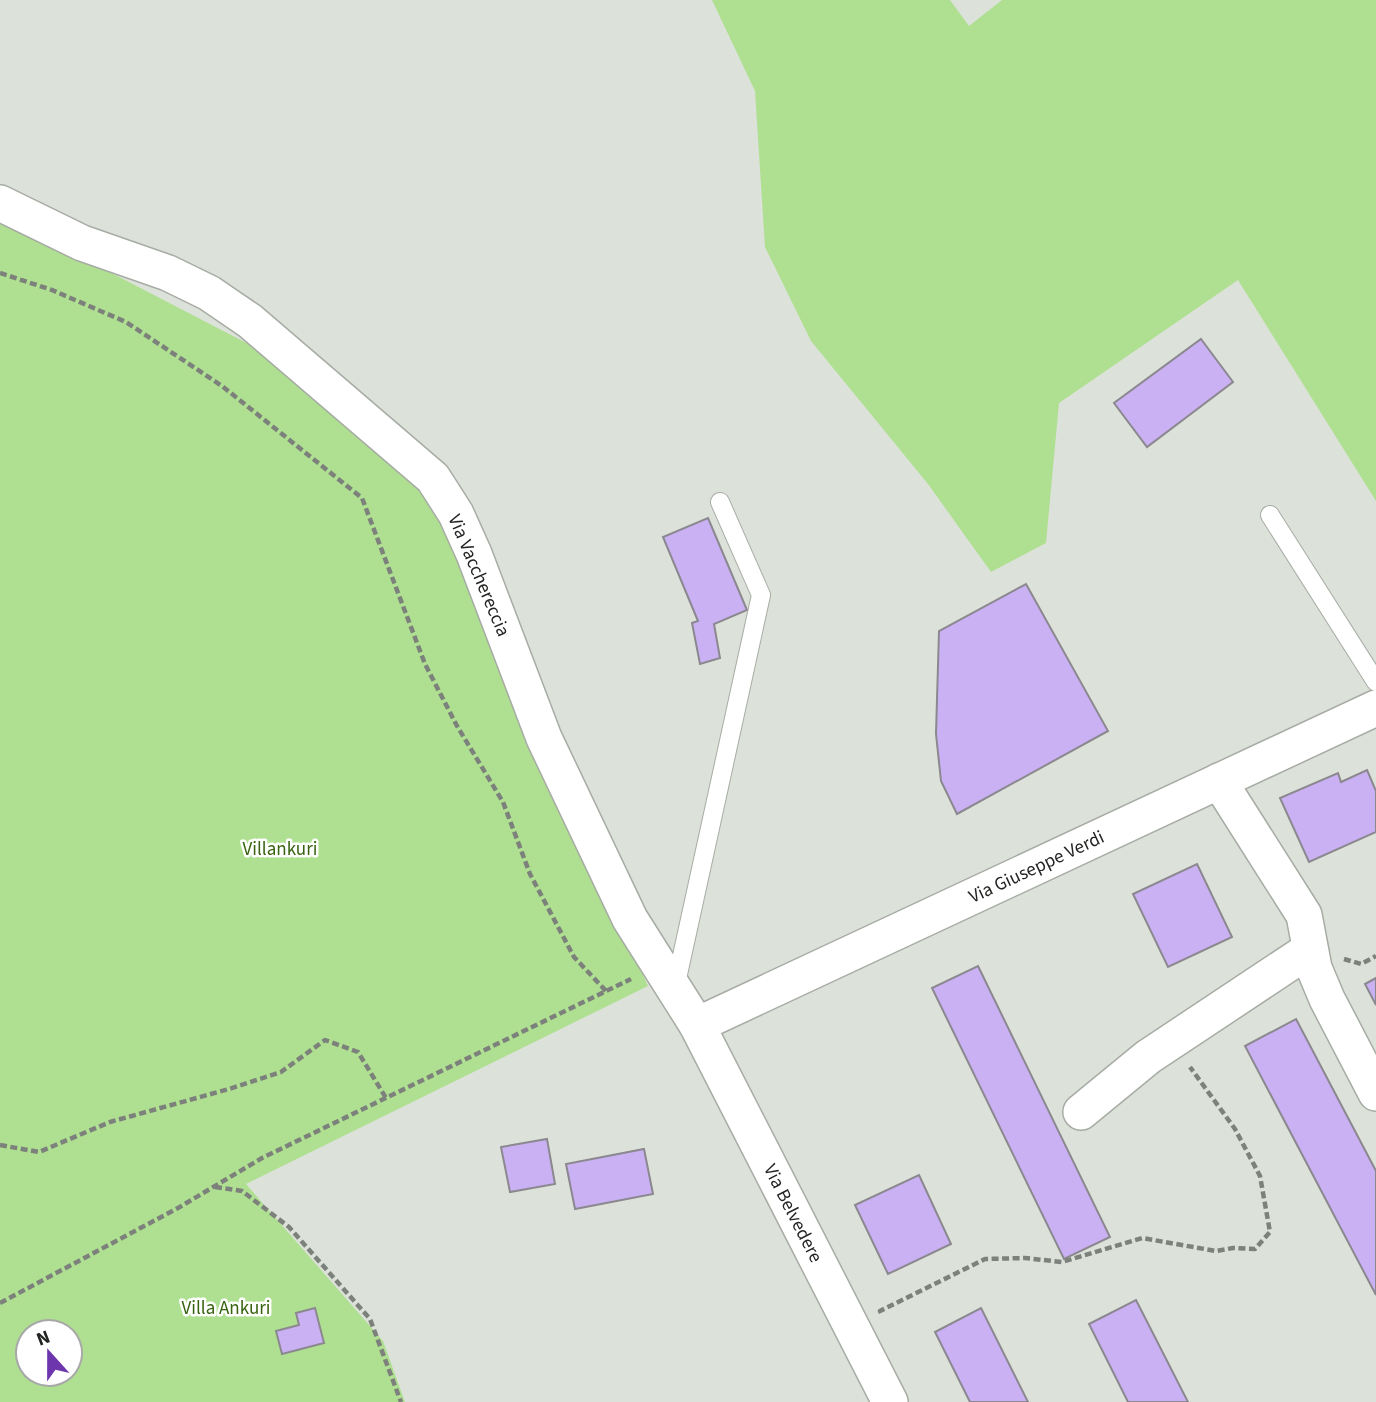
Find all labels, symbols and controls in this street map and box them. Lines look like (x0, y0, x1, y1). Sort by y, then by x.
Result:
street label: Via Vacchereccia (441, 510, 517, 641)
street label: Via Giuseppe Verdi (964, 824, 1109, 911)
park label: Villankuri (243, 836, 317, 863)
street label: Via Belvedere (756, 1160, 829, 1268)
park label: Villa Ankuri (182, 1295, 270, 1322)
north arrow (14, 1318, 84, 1388)
text: N (33, 1324, 54, 1353)

